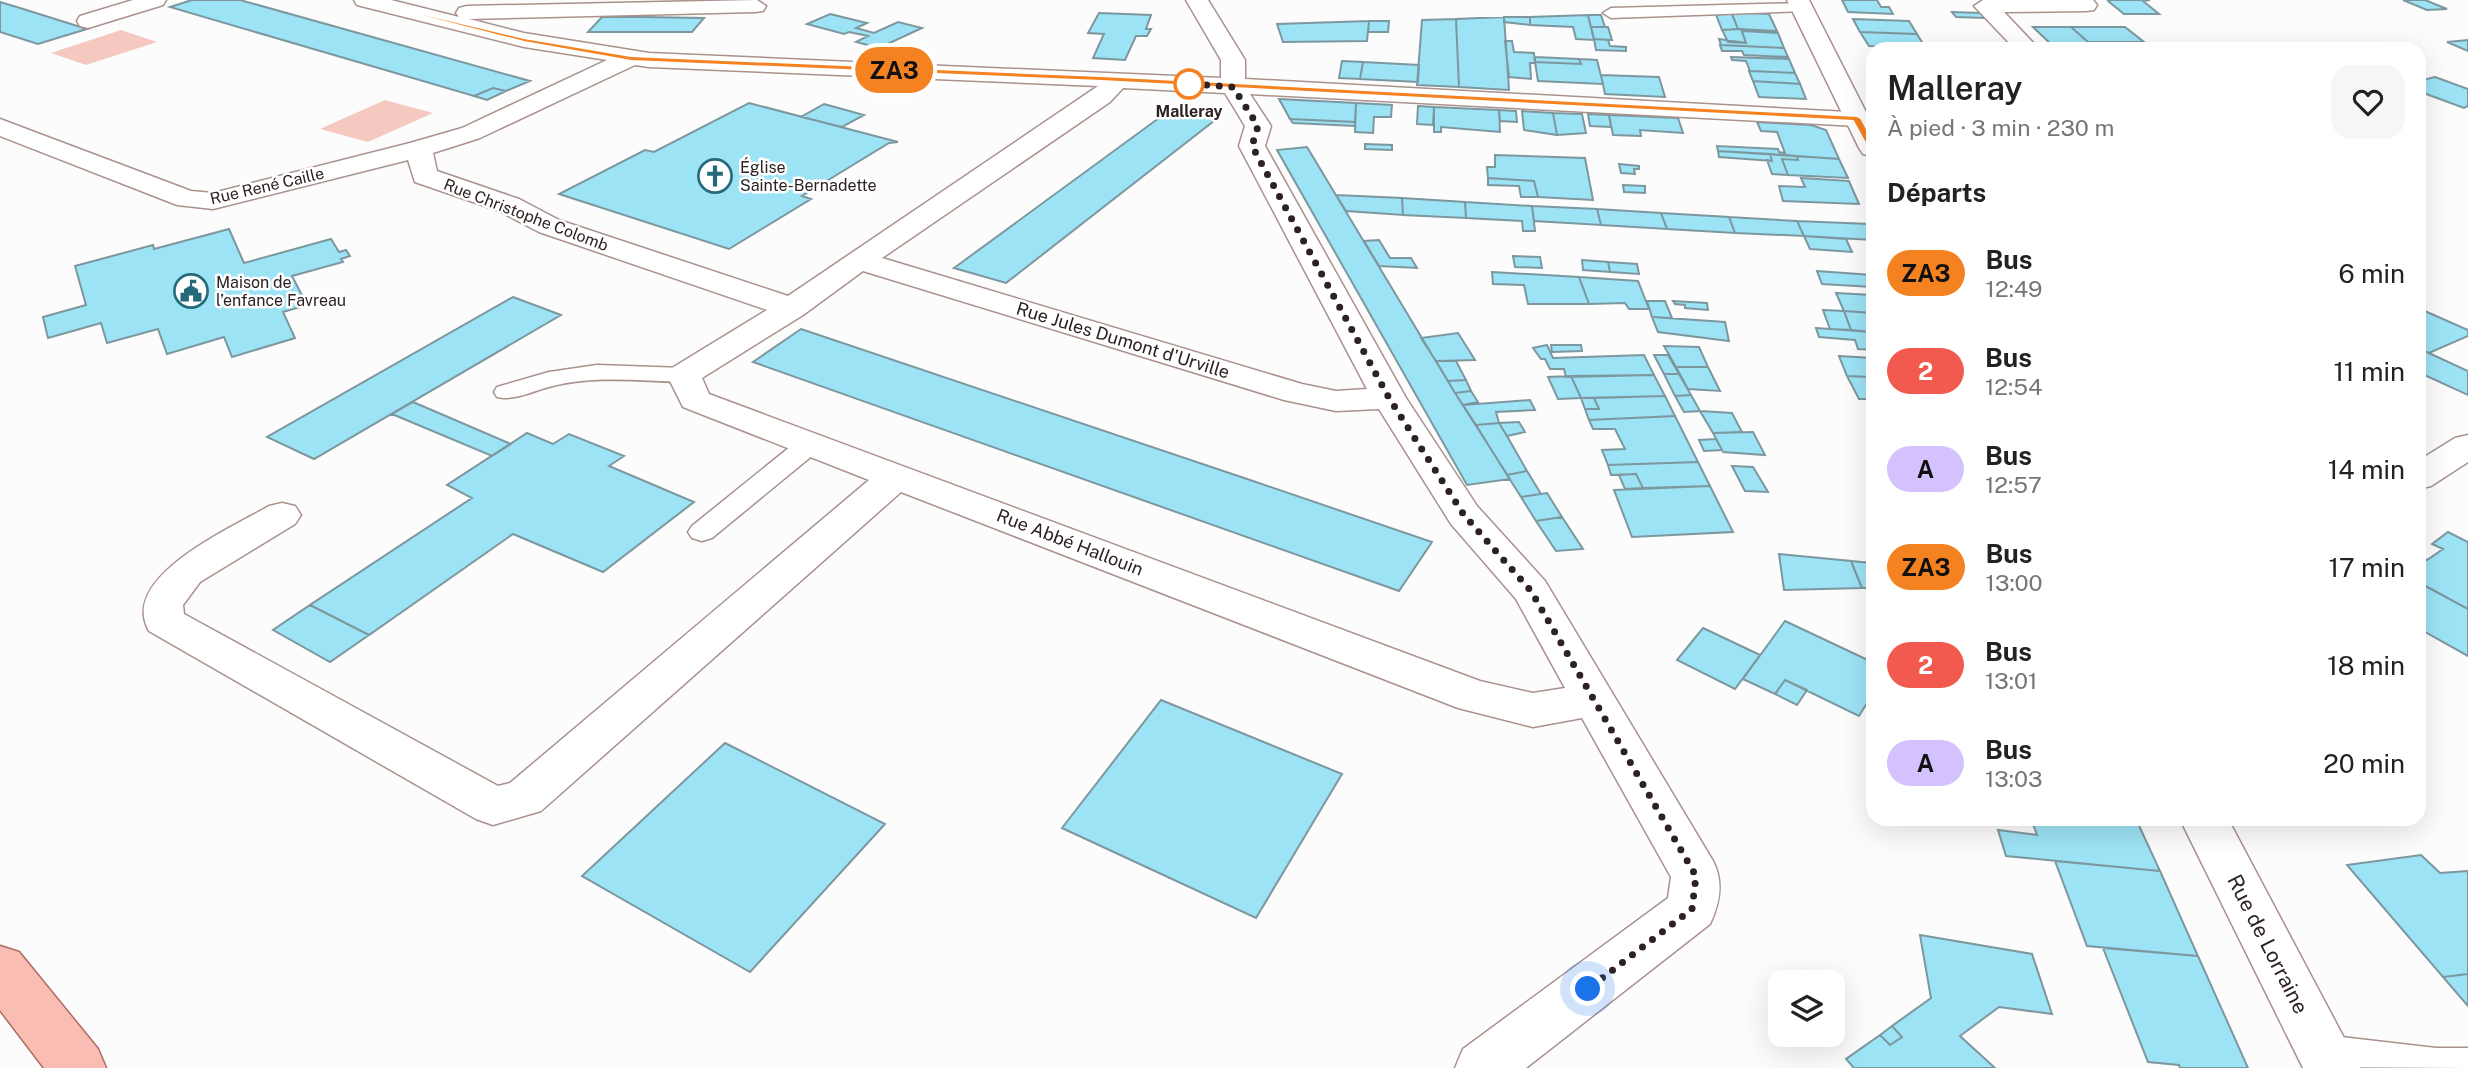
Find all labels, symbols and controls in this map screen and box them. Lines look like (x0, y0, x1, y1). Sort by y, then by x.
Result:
line badge: ZA3 (854, 47, 934, 93)
text: ZA3 (869, 56, 919, 84)
button: heart (2331, 65, 2405, 139)
marker: Malleray (1174, 69, 1204, 99)
text: Malleray (1887, 69, 2022, 107)
place label: Malleray (1156, 102, 1222, 121)
text: À pied · 3 min · 230 m (1887, 114, 2114, 141)
church icon: Église Sainte-Bernadette (696, 157, 734, 195)
place label: Église Sainte-Bernadette (740, 157, 877, 195)
street label: Rue René Caille (208, 164, 326, 208)
street label: Rue Christophe Colomb (441, 175, 611, 255)
text: Départs (1887, 177, 1986, 208)
text: Bus (1986, 244, 2033, 275)
text: 6 min (2338, 258, 2405, 289)
text: ZA3 (1901, 259, 1951, 287)
public building icon: Maison de l’enfance Favreau (172, 272, 210, 310)
place label: Maison de l’enfance Favreau (216, 273, 346, 310)
text: 12:49 (1986, 275, 2043, 302)
street label: Rue Jules Dumont d'Urville (1014, 298, 1232, 382)
text: Bus (1985, 342, 2032, 373)
text: 11 min (2333, 356, 2405, 387)
text: 2 (1918, 357, 1933, 385)
text: 12:54 (1985, 373, 2042, 400)
text: Bus (1985, 440, 2032, 471)
text: 14 min (2328, 454, 2405, 485)
text: A (1917, 455, 1934, 483)
text: 12:57 (1985, 471, 2042, 498)
street label: Rue Abbé Hallouin (994, 504, 1146, 580)
text: Bus (1986, 538, 2033, 569)
text: 17 min (2328, 552, 2405, 583)
text: ZA3 (1901, 553, 1951, 581)
text: 13:00 (1986, 569, 2043, 596)
text: Bus (1985, 636, 2032, 667)
text: 18 min (2327, 650, 2405, 681)
text: 2 (1918, 651, 1933, 679)
text: 13:01 (1985, 667, 2037, 694)
text: Bus (1985, 734, 2032, 765)
text: 20 min (2323, 748, 2405, 779)
text: A (1917, 749, 1934, 777)
text: 13:03 (1985, 765, 2042, 792)
street label: Rue de Lorraine (2222, 870, 2314, 1018)
map controls (1768, 970, 1845, 1047)
button: layers (1768, 970, 1845, 1047)
your location (1570, 971, 1605, 1006)

